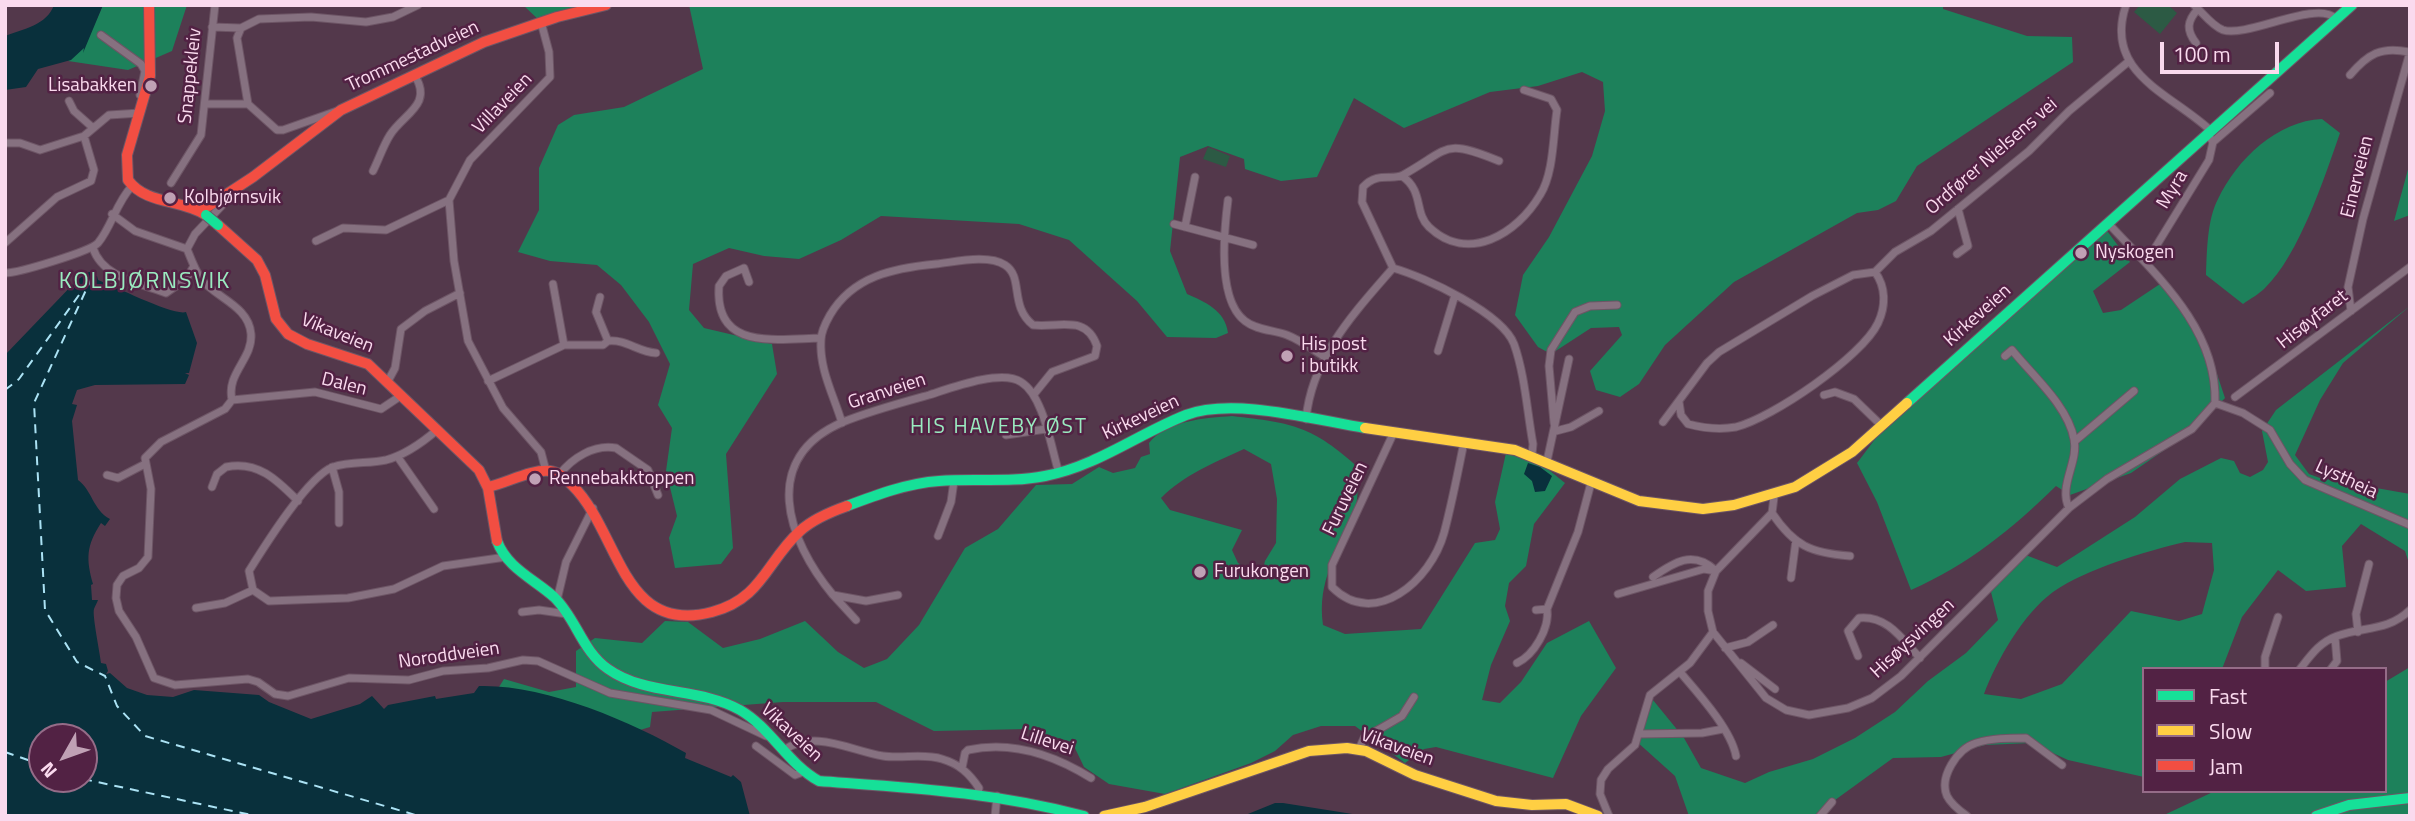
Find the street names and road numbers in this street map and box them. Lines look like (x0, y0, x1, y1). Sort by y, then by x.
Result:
street label: Trommestadveien (343, 16, 483, 98)
street label: Snappekleiv (175, 27, 207, 125)
street label: Villaveien (468, 69, 538, 139)
street label: Ordfører Nielsens vei (1921, 94, 2063, 220)
street label: Einerveien (2337, 134, 2379, 220)
street label: Myra (2153, 166, 2193, 214)
street label: Kirkeveien (1940, 280, 2016, 352)
street label: Hisøyfaret (2273, 285, 2353, 355)
street label: Vikaveien (297, 309, 377, 359)
street label: Dalen (319, 368, 369, 402)
street label: Granveien (845, 369, 929, 415)
street label: Kirkeveien (1099, 390, 1183, 446)
street label: Lystheia (2311, 456, 2381, 504)
street label: Furuveien (1318, 459, 1374, 539)
street label: Hisøysvingen (1866, 594, 1960, 684)
street label: Noroddveien (397, 638, 501, 674)
street label: Vikaveien (755, 699, 827, 767)
street label: Lillevei (1018, 723, 1076, 761)
street label: Vikaveien (1357, 724, 1437, 772)

